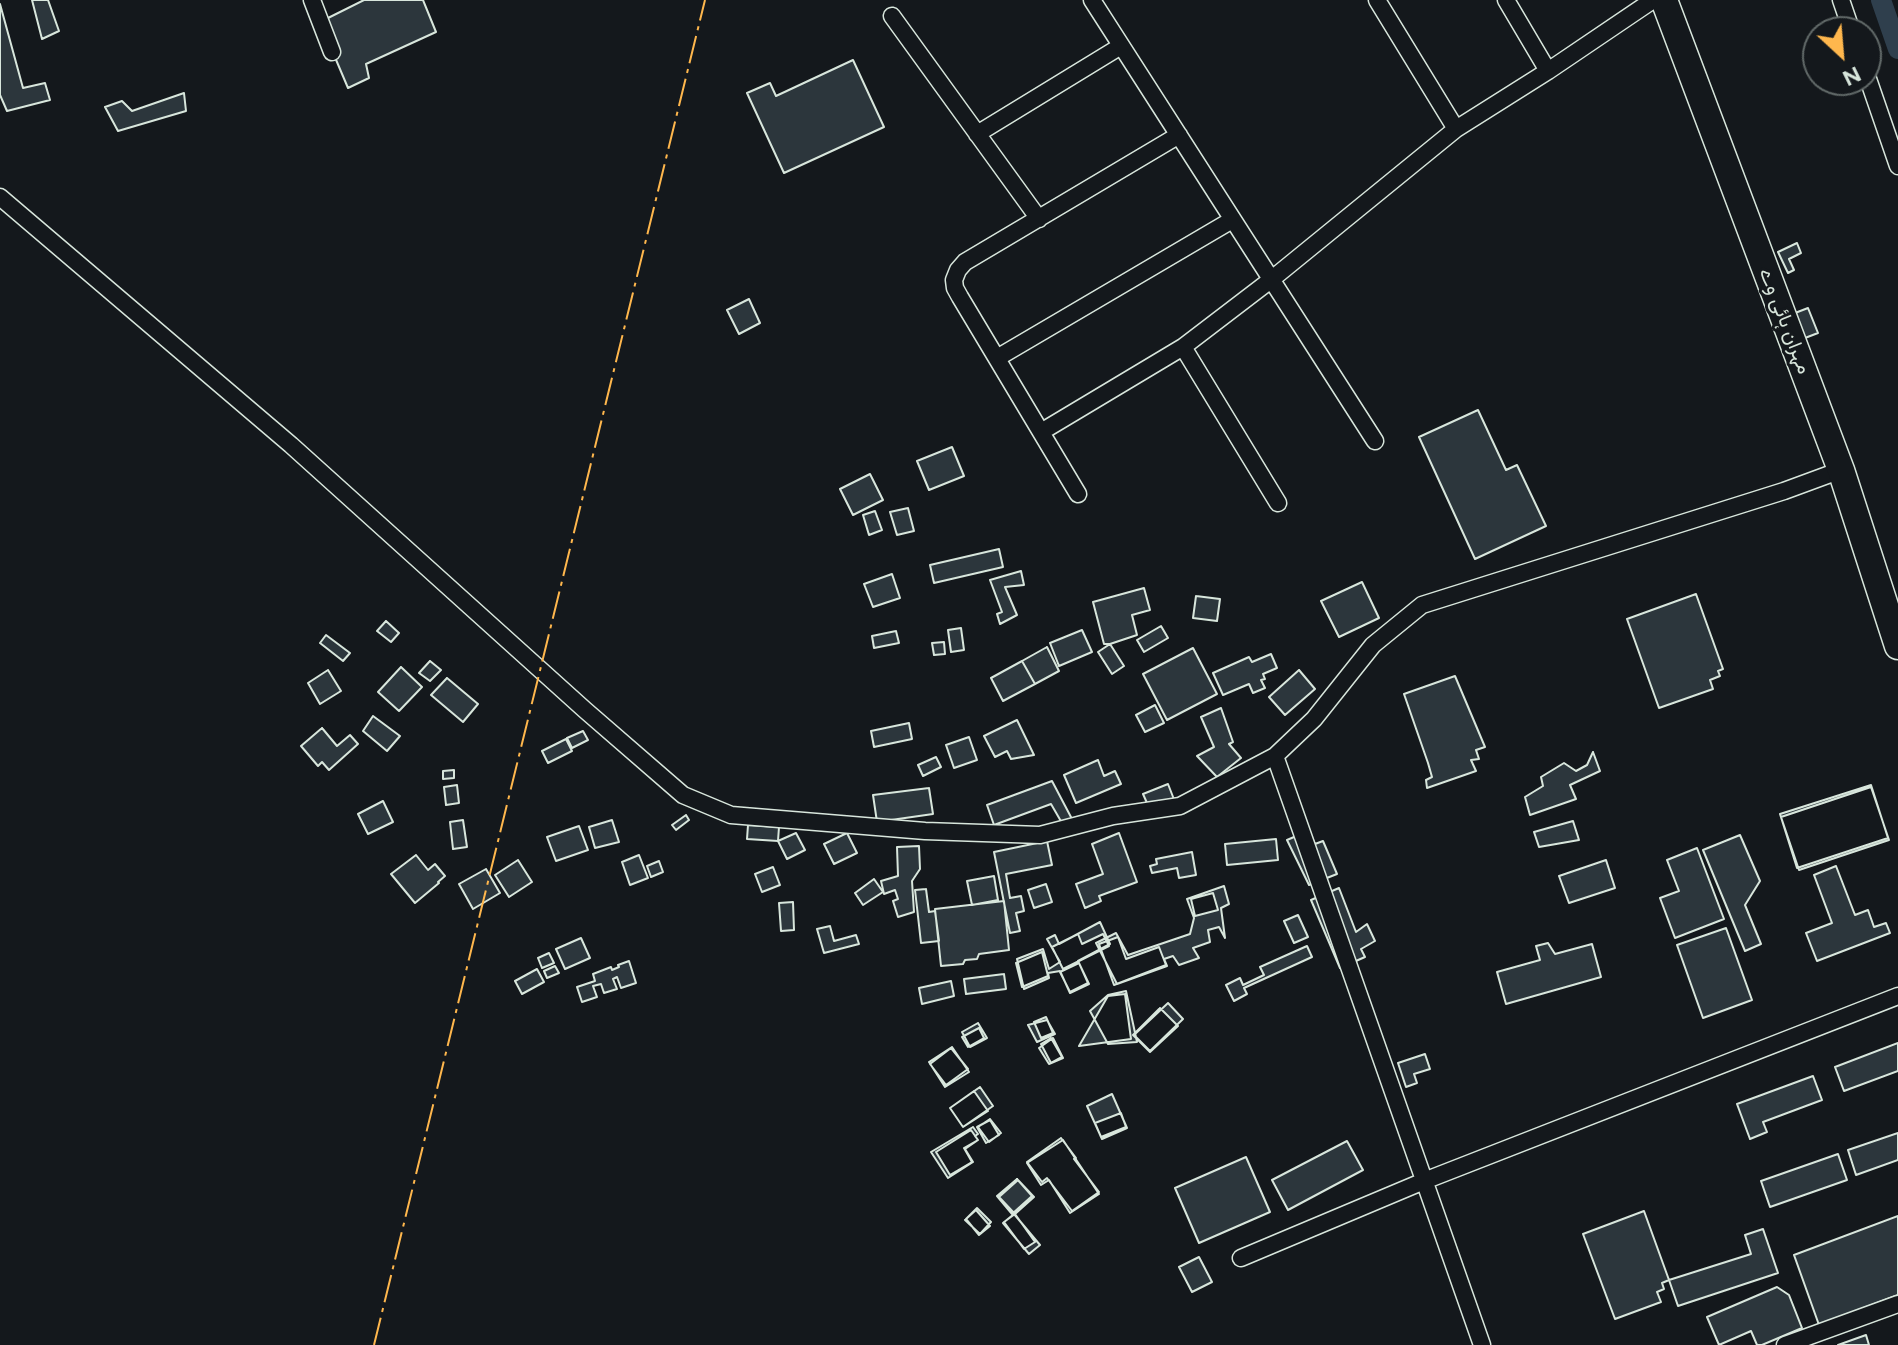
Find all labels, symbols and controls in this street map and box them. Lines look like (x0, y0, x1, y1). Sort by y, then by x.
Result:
north arrow (1802, 16, 1882, 96)
text: N (1838, 60, 1865, 92)
street label: مہران ہائی وے (1754, 265, 1816, 377)

